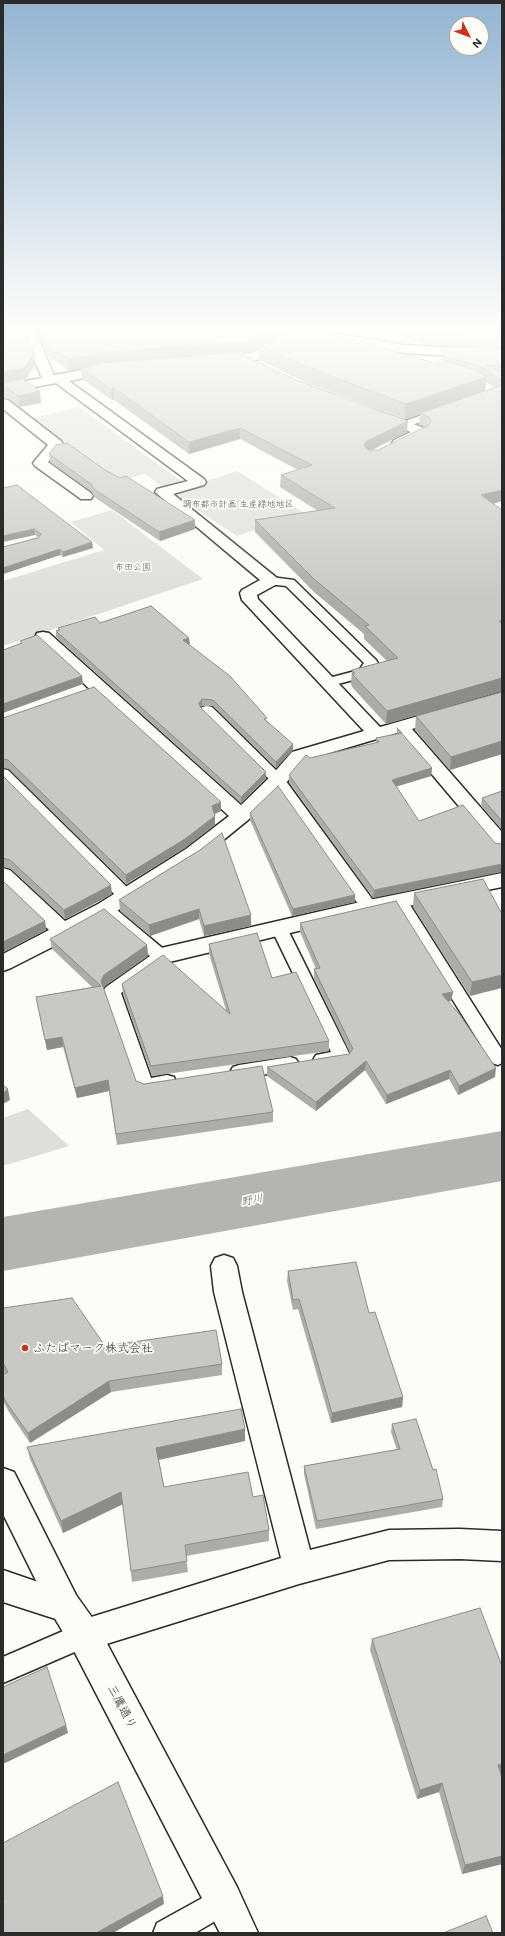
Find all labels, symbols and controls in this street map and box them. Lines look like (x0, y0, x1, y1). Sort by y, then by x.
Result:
north arrow (449, 16, 489, 56)
text: N (469, 36, 486, 52)
park label: 調布都市計画 生産緑地地区 (183, 499, 293, 509)
park label: 布田公園 (115, 562, 151, 572)
water label: 野川 (240, 1192, 264, 1208)
place label: ふたばマーク株式会社 (33, 1341, 153, 1355)
marker: ふたばマーク株式会社 (20, 1343, 30, 1353)
street label: 三鷹通り (104, 1682, 140, 1732)

